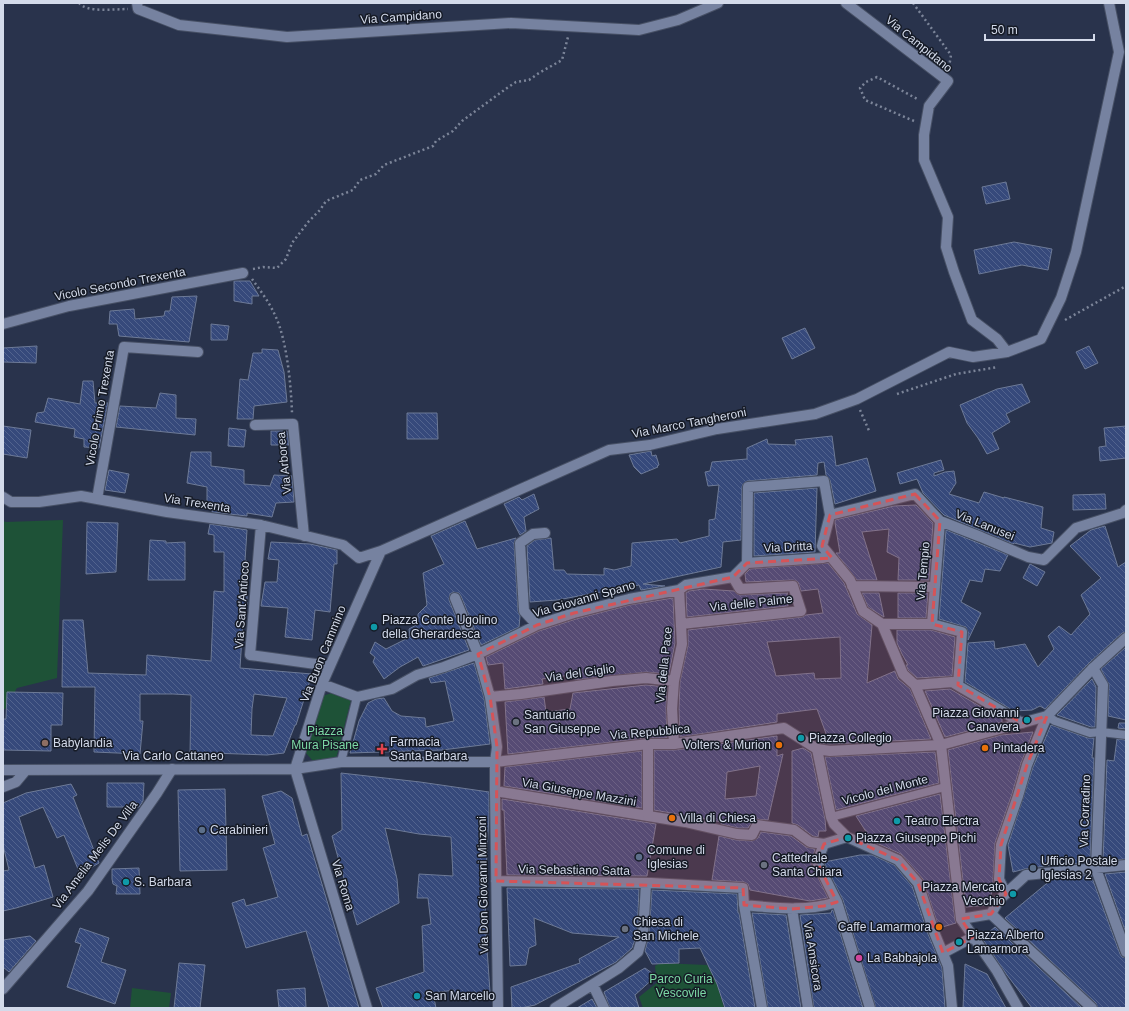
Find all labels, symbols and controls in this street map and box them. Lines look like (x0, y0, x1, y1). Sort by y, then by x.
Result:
street label: Via Campidano (360, 7, 443, 27)
street label: Via Campidano (883, 13, 955, 75)
scale bar (985, 16, 1094, 42)
text: 50 m (991, 23, 1018, 37)
street label: Vicolo Secondo Trexenta (53, 264, 187, 304)
street label: Vicolo Primo Trexenta (83, 349, 117, 467)
street label: Via Marco Tangheroni (631, 405, 747, 441)
street label: Via Arborea (274, 431, 294, 495)
street label: Via Trexenta (163, 491, 232, 515)
street label: Via Lanusei (953, 507, 1017, 543)
street label: Via Dritta (763, 539, 813, 555)
street label: Via Tempio (913, 541, 933, 601)
street label: Via Sant'Antioco (232, 561, 252, 649)
street label: Via Giovanni Spano (531, 578, 637, 620)
street label: Via delle Palme (709, 592, 793, 614)
street label: Via Buon Cammino (297, 603, 349, 704)
place label: Piazza Conte Ugolino della Gherardesca (382, 613, 498, 641)
marker: Piazza Conte Ugolino della Gherardesca (369, 622, 379, 632)
street label: Via della Pace (653, 626, 675, 704)
street label: Via del Giglio (544, 661, 616, 685)
place label: Piazza Giovanni Canavera (932, 706, 1019, 734)
place label: Santuario San Giuseppe (524, 708, 600, 736)
marker: Piazza Giovanni Canavera (1022, 715, 1032, 725)
marker: Santuario San Giuseppe (511, 717, 521, 727)
street label: Via Repubblica (609, 721, 691, 742)
park label: Piazza Mura Pisane (291, 724, 359, 752)
place label: Piazza Collegio (809, 731, 892, 745)
marker: Piazza Collegio (796, 733, 806, 743)
place label: Farmacia Santa Barbara (390, 735, 468, 763)
place label: Babylandia (53, 736, 113, 750)
marker: Babylandia (40, 738, 50, 748)
place label: Volters & Murion (683, 738, 771, 752)
marker: Volters & Murion (774, 740, 784, 750)
place label: Pintadera (993, 741, 1045, 755)
marker: Pintadera (980, 743, 990, 753)
marker: Farmacia Santa Barbara (377, 744, 387, 754)
street label: Via Carlo Cattaneo (122, 749, 224, 763)
street label: Vicolo del Monte (840, 772, 930, 808)
street label: Via Corradino (1077, 774, 1093, 848)
street label: Via Giuseppe Mazzini (521, 775, 637, 809)
street label: Via Amelia Melis De Villa (50, 798, 141, 912)
place label: Villa di Chiesa (680, 811, 756, 825)
marker: Villa di Chiesa (667, 813, 677, 823)
place label: Teatro Electra (905, 814, 979, 828)
street label: Via Don Giovanni Minzoni (475, 816, 491, 954)
marker: Teatro Electra (892, 816, 902, 826)
place label: Carabinieri (210, 823, 268, 837)
marker: Carabinieri (197, 825, 207, 835)
place label: Piazza Giuseppe Pichi (856, 831, 976, 845)
marker: Piazza Giuseppe Pichi (843, 833, 853, 843)
place label: Comune di Iglesias (647, 843, 705, 871)
place label: Cattedrale Santa Chiara (772, 851, 842, 879)
marker: Comune di Iglesias (634, 852, 644, 862)
place label: Ufficio Postale Iglesias 2 (1041, 854, 1118, 882)
street label: Via Roma (329, 858, 357, 912)
marker: Cattedrale Santa Chiara (759, 860, 769, 870)
street label: Via Sebastiano Satta (518, 862, 630, 878)
marker: Ufficio Postale Iglesias 2 (1028, 863, 1038, 873)
place label: S. Barbara (134, 875, 192, 889)
marker: S. Barbara (121, 877, 131, 887)
place label: Piazza Mercato Vecchio (922, 880, 1005, 908)
marker: Piazza Mercato Vecchio (1008, 889, 1018, 899)
place label: Chiesa di San Michele (633, 915, 699, 943)
street label: Via Amsicora (801, 920, 825, 992)
place label: Caffe Lamarmora (838, 920, 931, 934)
marker: Caffe Lamarmora (934, 922, 944, 932)
marker: Chiesa di San Michele (620, 924, 630, 934)
place label: Piazza Alberto Lamarmora (967, 928, 1044, 956)
marker: Piazza Alberto Lamarmora (954, 937, 964, 947)
place label: La Babbajola (867, 951, 937, 965)
marker: La Babbajola (854, 953, 864, 963)
park label: Parco Curia Vescovile (649, 972, 713, 1000)
place label: San Marcello (425, 989, 495, 1003)
marker: San Marcello (412, 991, 422, 1001)

